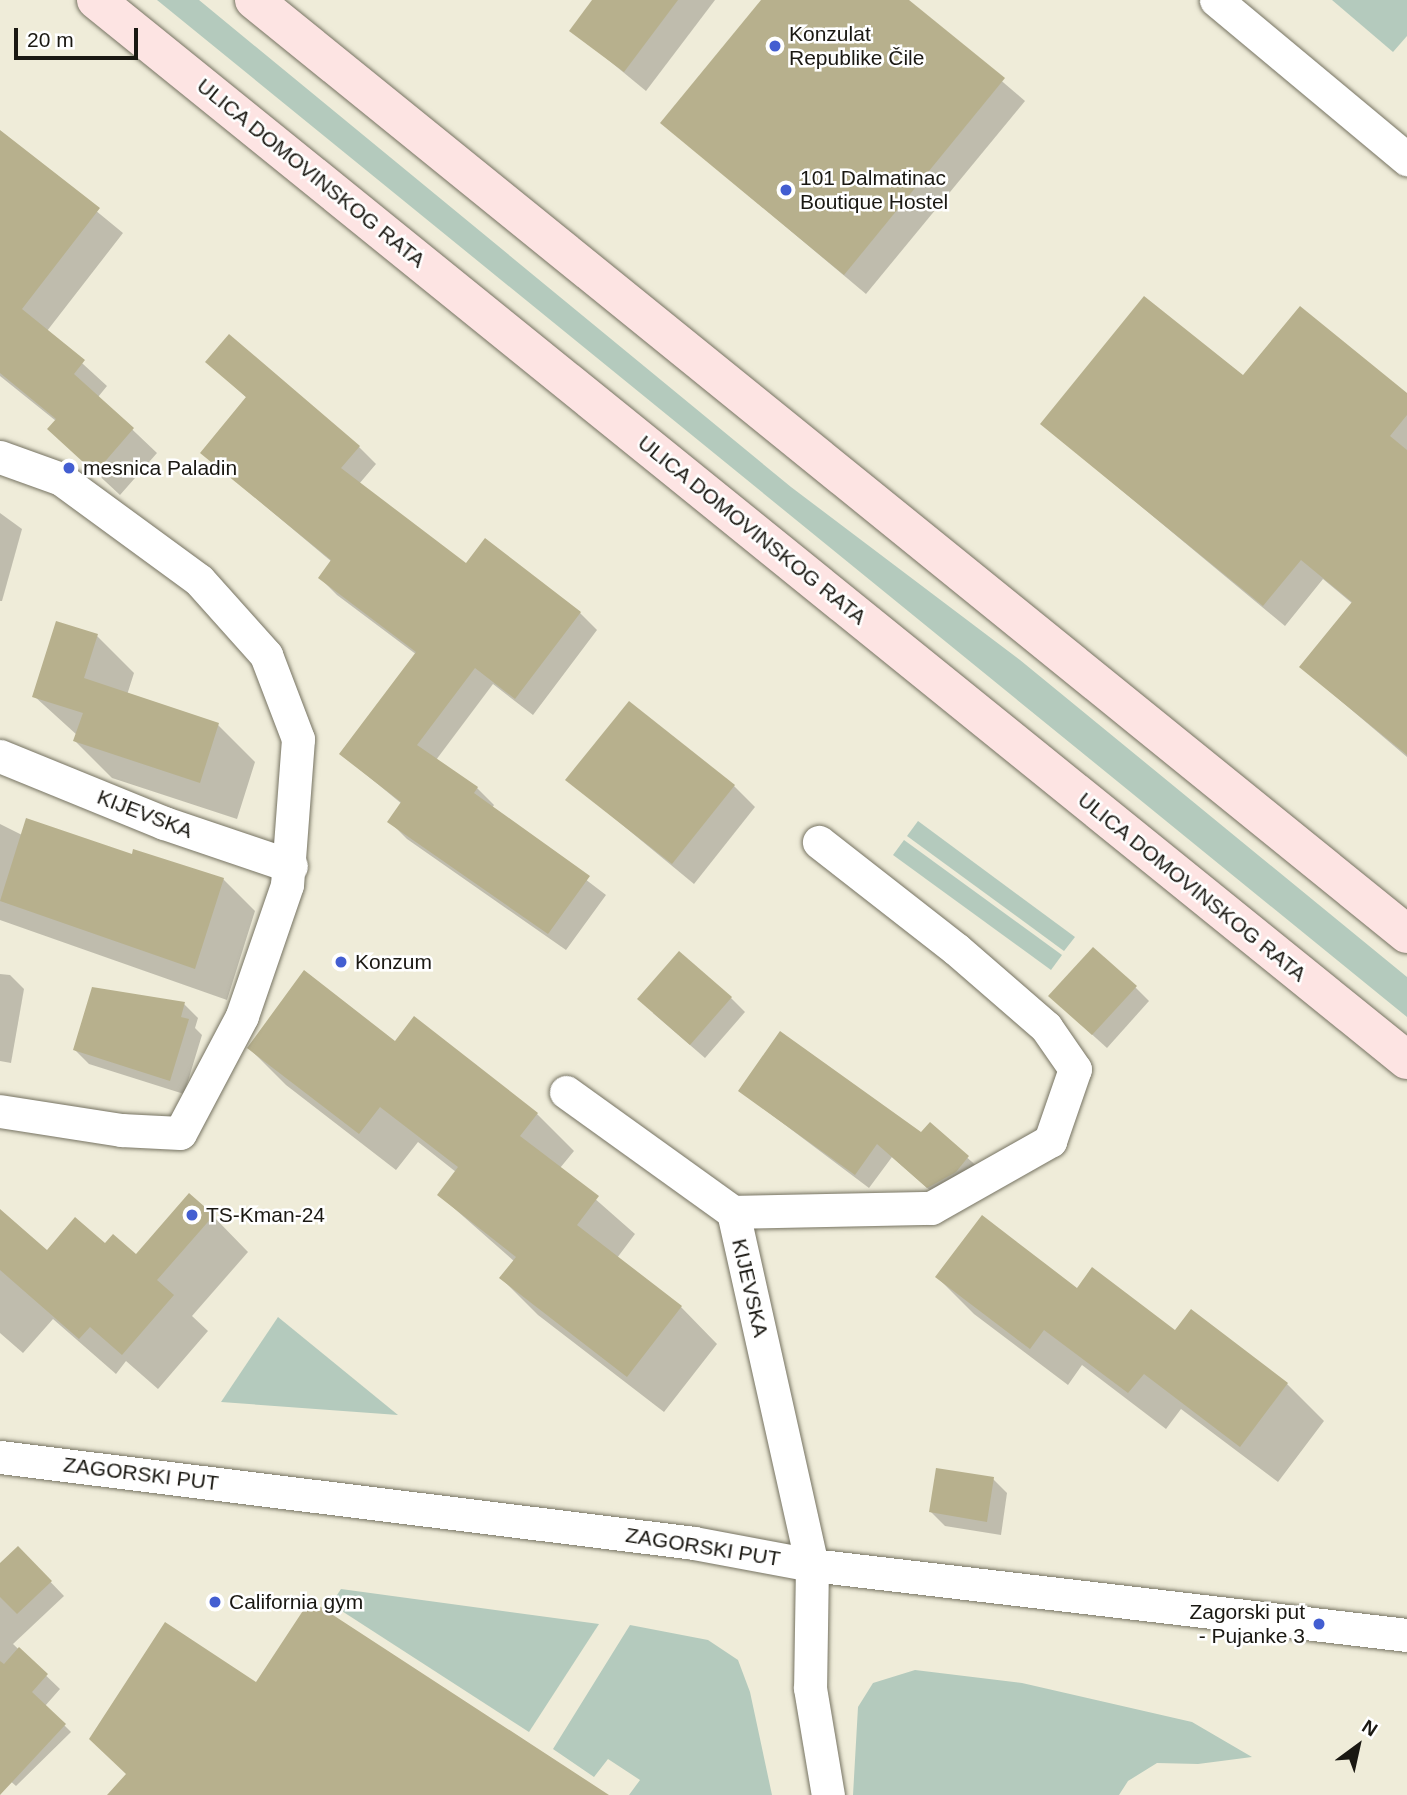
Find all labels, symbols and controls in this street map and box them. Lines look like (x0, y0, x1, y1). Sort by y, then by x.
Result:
scale bar (18, 14, 142, 58)
place label: Konzulat Republike Čile (789, 21, 924, 71)
text: 20 m (27, 28, 74, 51)
marker: Konzulat Republike Čile (767, 38, 783, 54)
street label: ULICA DOMOVINSKOG RATA (191, 73, 431, 273)
place label: 101 Dalmatinac Boutique Hostel (800, 165, 948, 215)
marker: 101 Dalmatinac Boutique Hostel (778, 182, 794, 198)
street label: ULICA DOMOVINSKOG RATA (632, 430, 872, 630)
place label: mesnica Paladin (83, 455, 237, 481)
marker: mesnica Paladin (61, 460, 77, 476)
street label: KIJEVSKA (94, 784, 196, 844)
street label: ULICA DOMOVINSKOG RATA (1072, 787, 1312, 987)
place label: Konzum (355, 949, 432, 975)
marker: Konzum (333, 954, 349, 970)
place label: TS-Kman-24 (206, 1202, 325, 1228)
marker: TS-Kman-24 (184, 1207, 200, 1223)
street label: KIJEVSKA (726, 1236, 774, 1340)
street label: ZAGORSKI PUT (62, 1452, 220, 1496)
street label: ZAGORSKI PUT (624, 1522, 782, 1572)
place label: California gym (229, 1589, 363, 1615)
marker: California gym (207, 1594, 223, 1610)
place label: Zagorski put - Pujanke 3 (1189, 1599, 1305, 1649)
marker: Zagorski put - Pujanke 3 (1311, 1616, 1327, 1632)
north arrow (1323, 1711, 1393, 1781)
text: N (1358, 1715, 1381, 1741)

